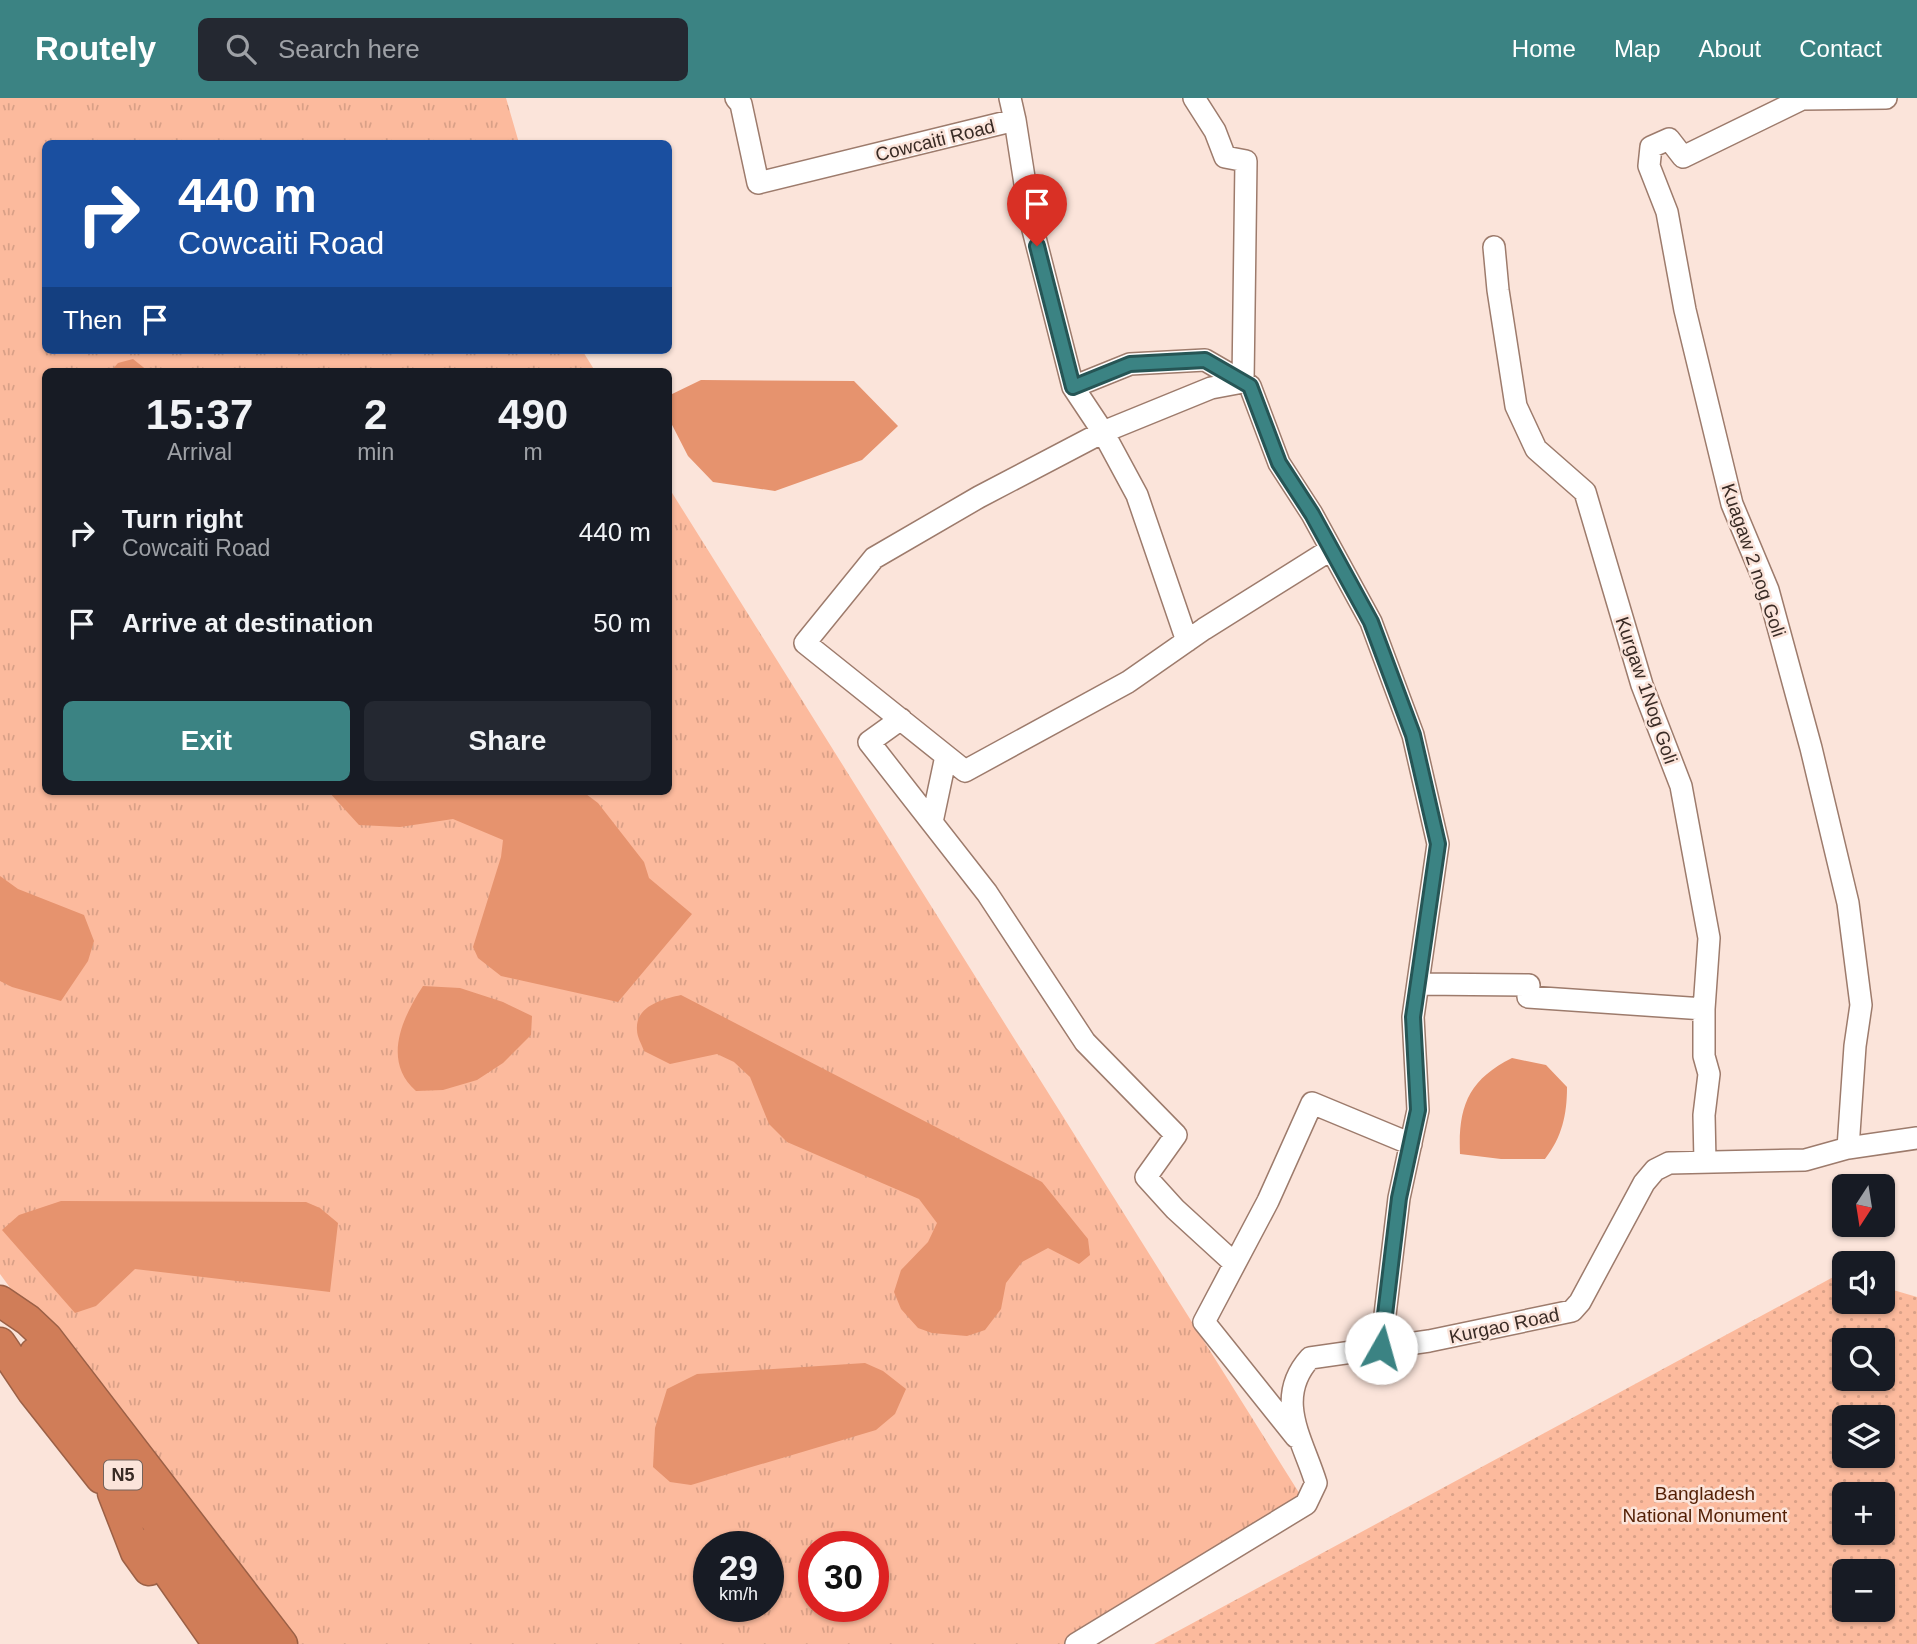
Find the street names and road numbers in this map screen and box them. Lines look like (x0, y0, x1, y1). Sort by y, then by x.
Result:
street label: Cowcaiti Road (873, 115, 997, 165)
street label: Kuagaw 2 nog Goli (1717, 481, 1790, 639)
street label: Kurgaw 1Nog Goli (1611, 614, 1682, 766)
street label: Kurgao Road (1447, 1304, 1561, 1347)
road number: N5 (104, 1460, 142, 1490)

